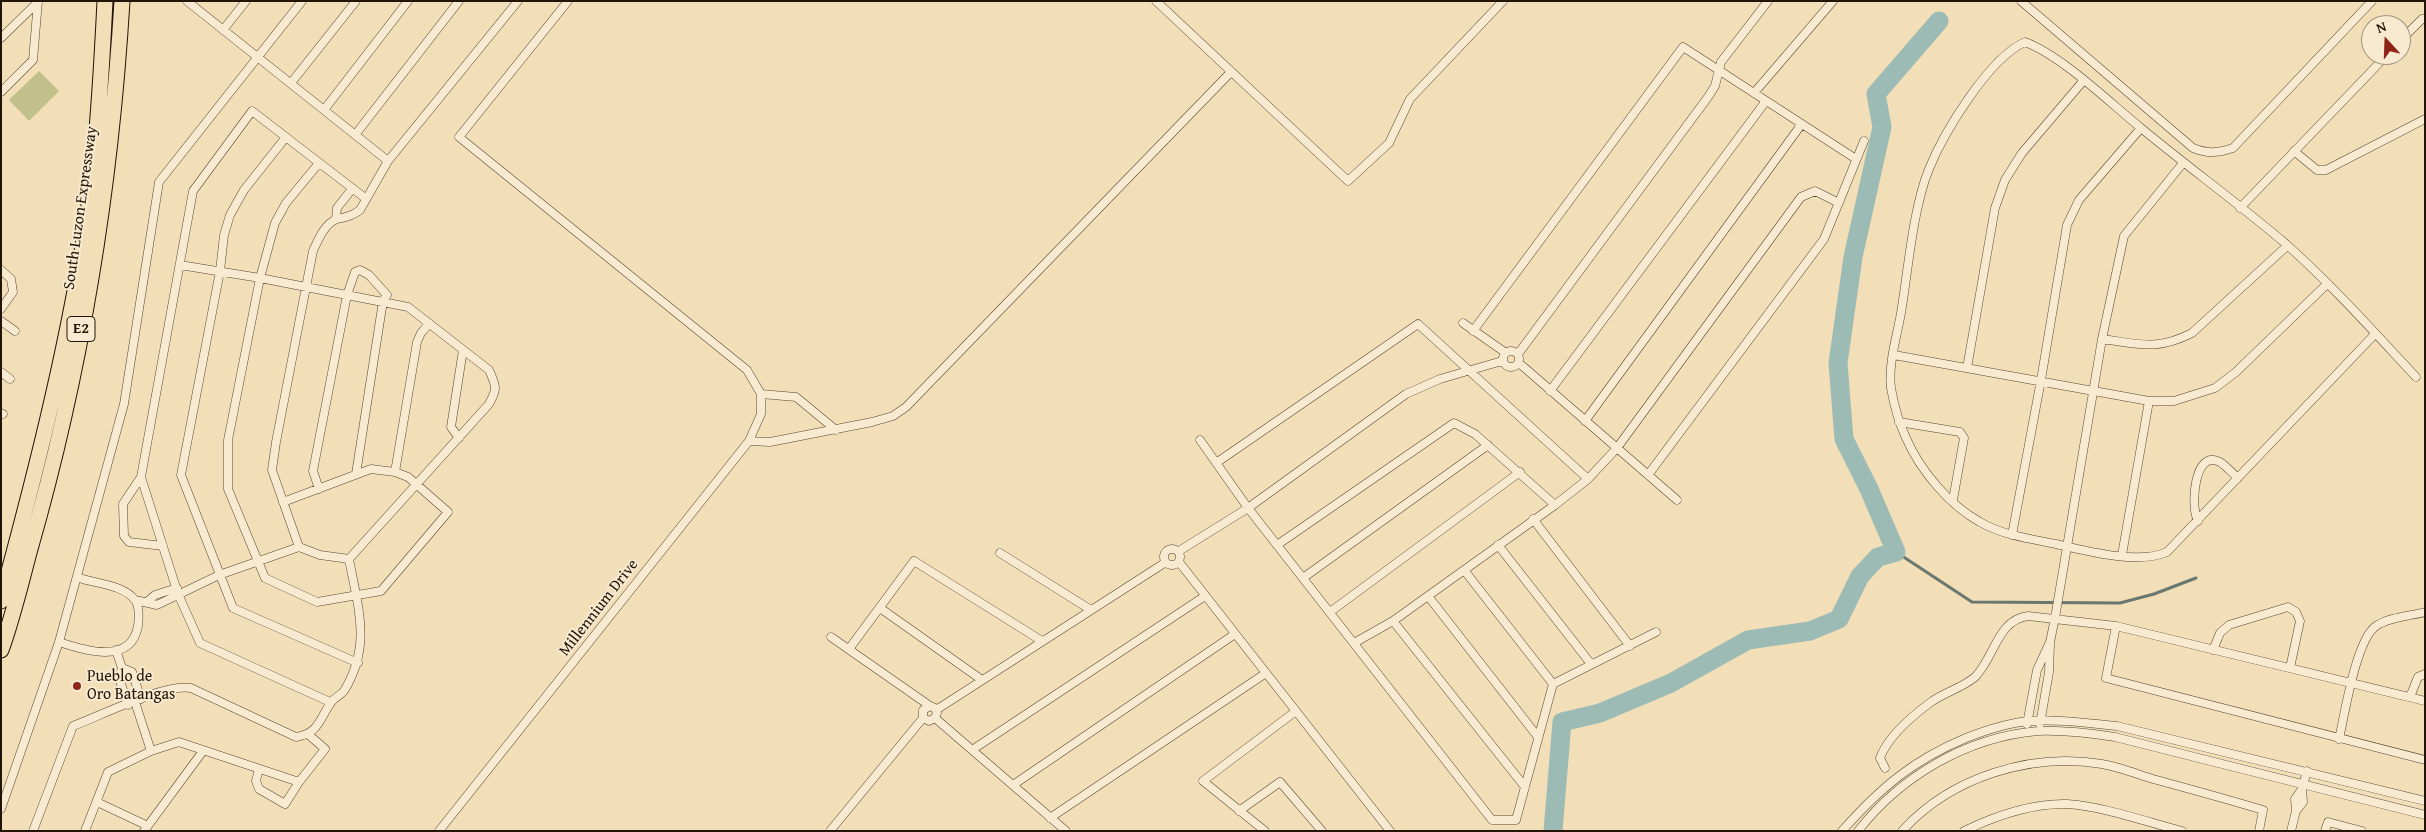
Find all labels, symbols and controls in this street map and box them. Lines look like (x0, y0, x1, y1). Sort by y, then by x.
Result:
north arrow (2361, 15, 2411, 65)
text: N (2373, 16, 2389, 38)
street label: South Luzon Expressway (60, 125, 102, 291)
road number: E2 (67, 316, 95, 342)
street label: Millennium Drive (555, 556, 643, 660)
place label: Pueblo de Oro Batangas (87, 667, 175, 705)
marker: Pueblo de Oro Batangas (71, 680, 83, 692)

